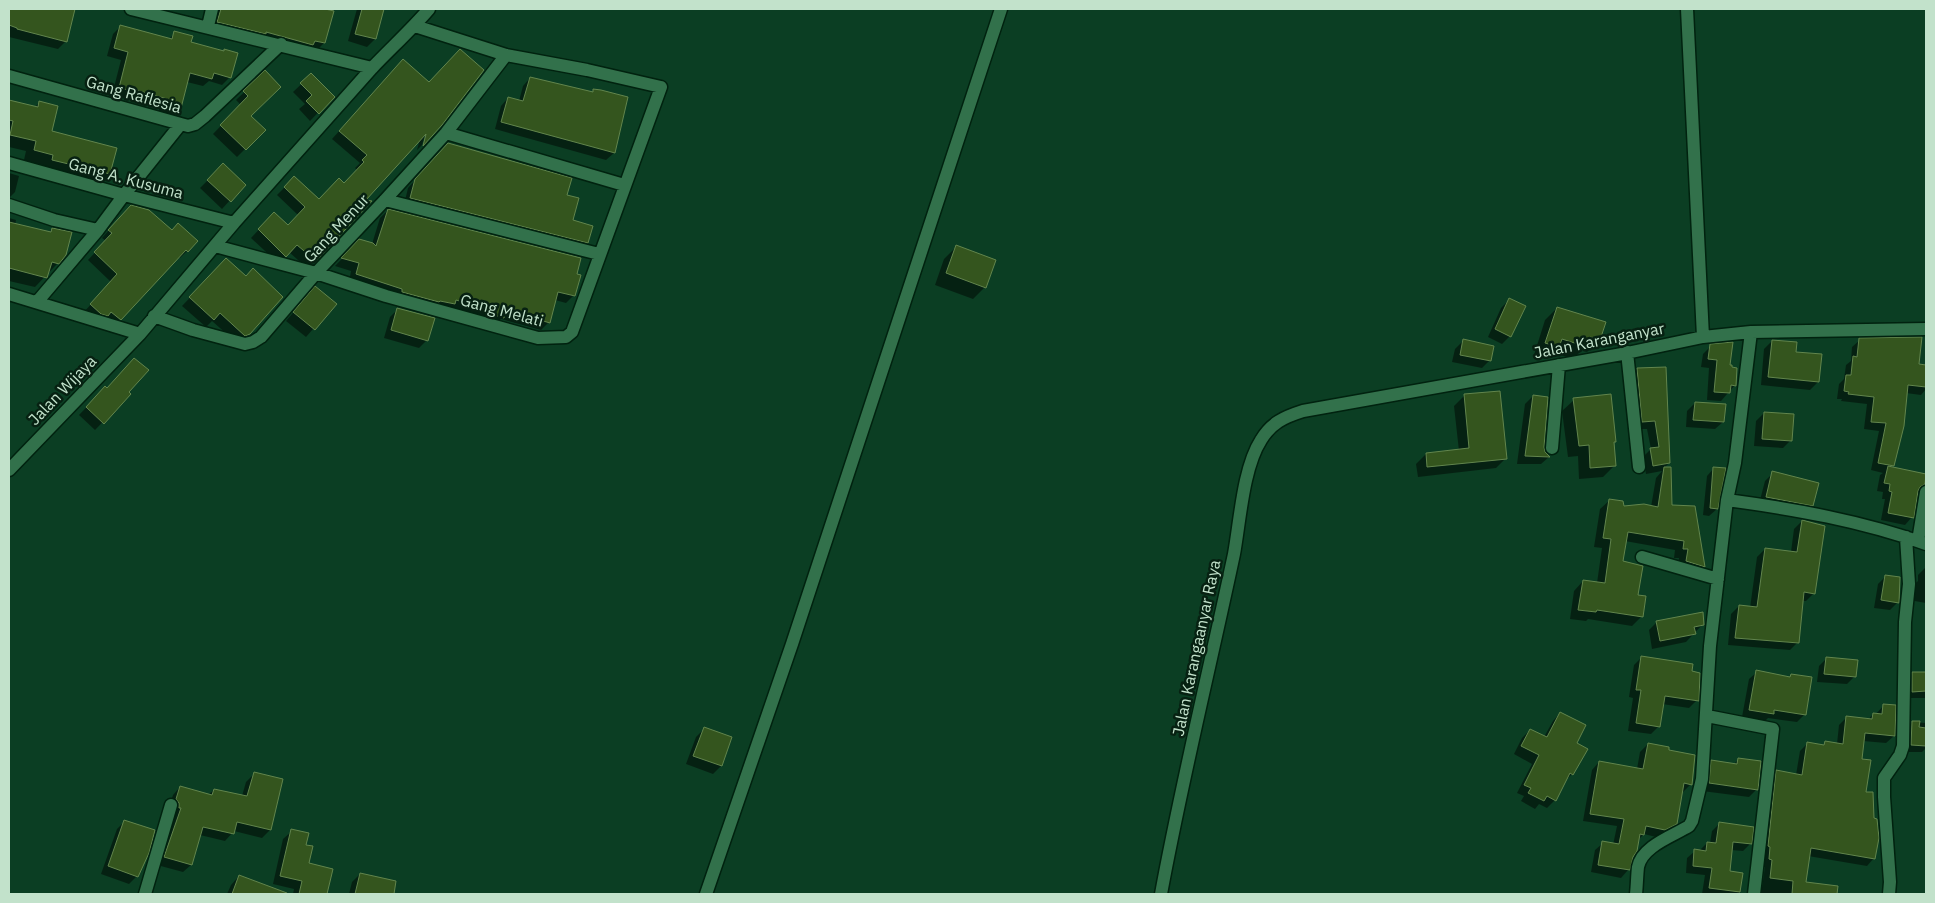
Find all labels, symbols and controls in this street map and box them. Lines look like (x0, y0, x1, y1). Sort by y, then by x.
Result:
street label: Gang Raflesia (84, 71, 184, 117)
street label: Gang A. Kusuma (66, 153, 186, 203)
street label: Gang Menur (299, 189, 373, 267)
street label: Gang Melati (458, 289, 546, 331)
street label: Jalan Karanganyar (1532, 318, 1666, 362)
street label: Jalan Wijaya (24, 351, 101, 429)
street label: Jalan Karangaanyar Raya (1168, 558, 1225, 738)

